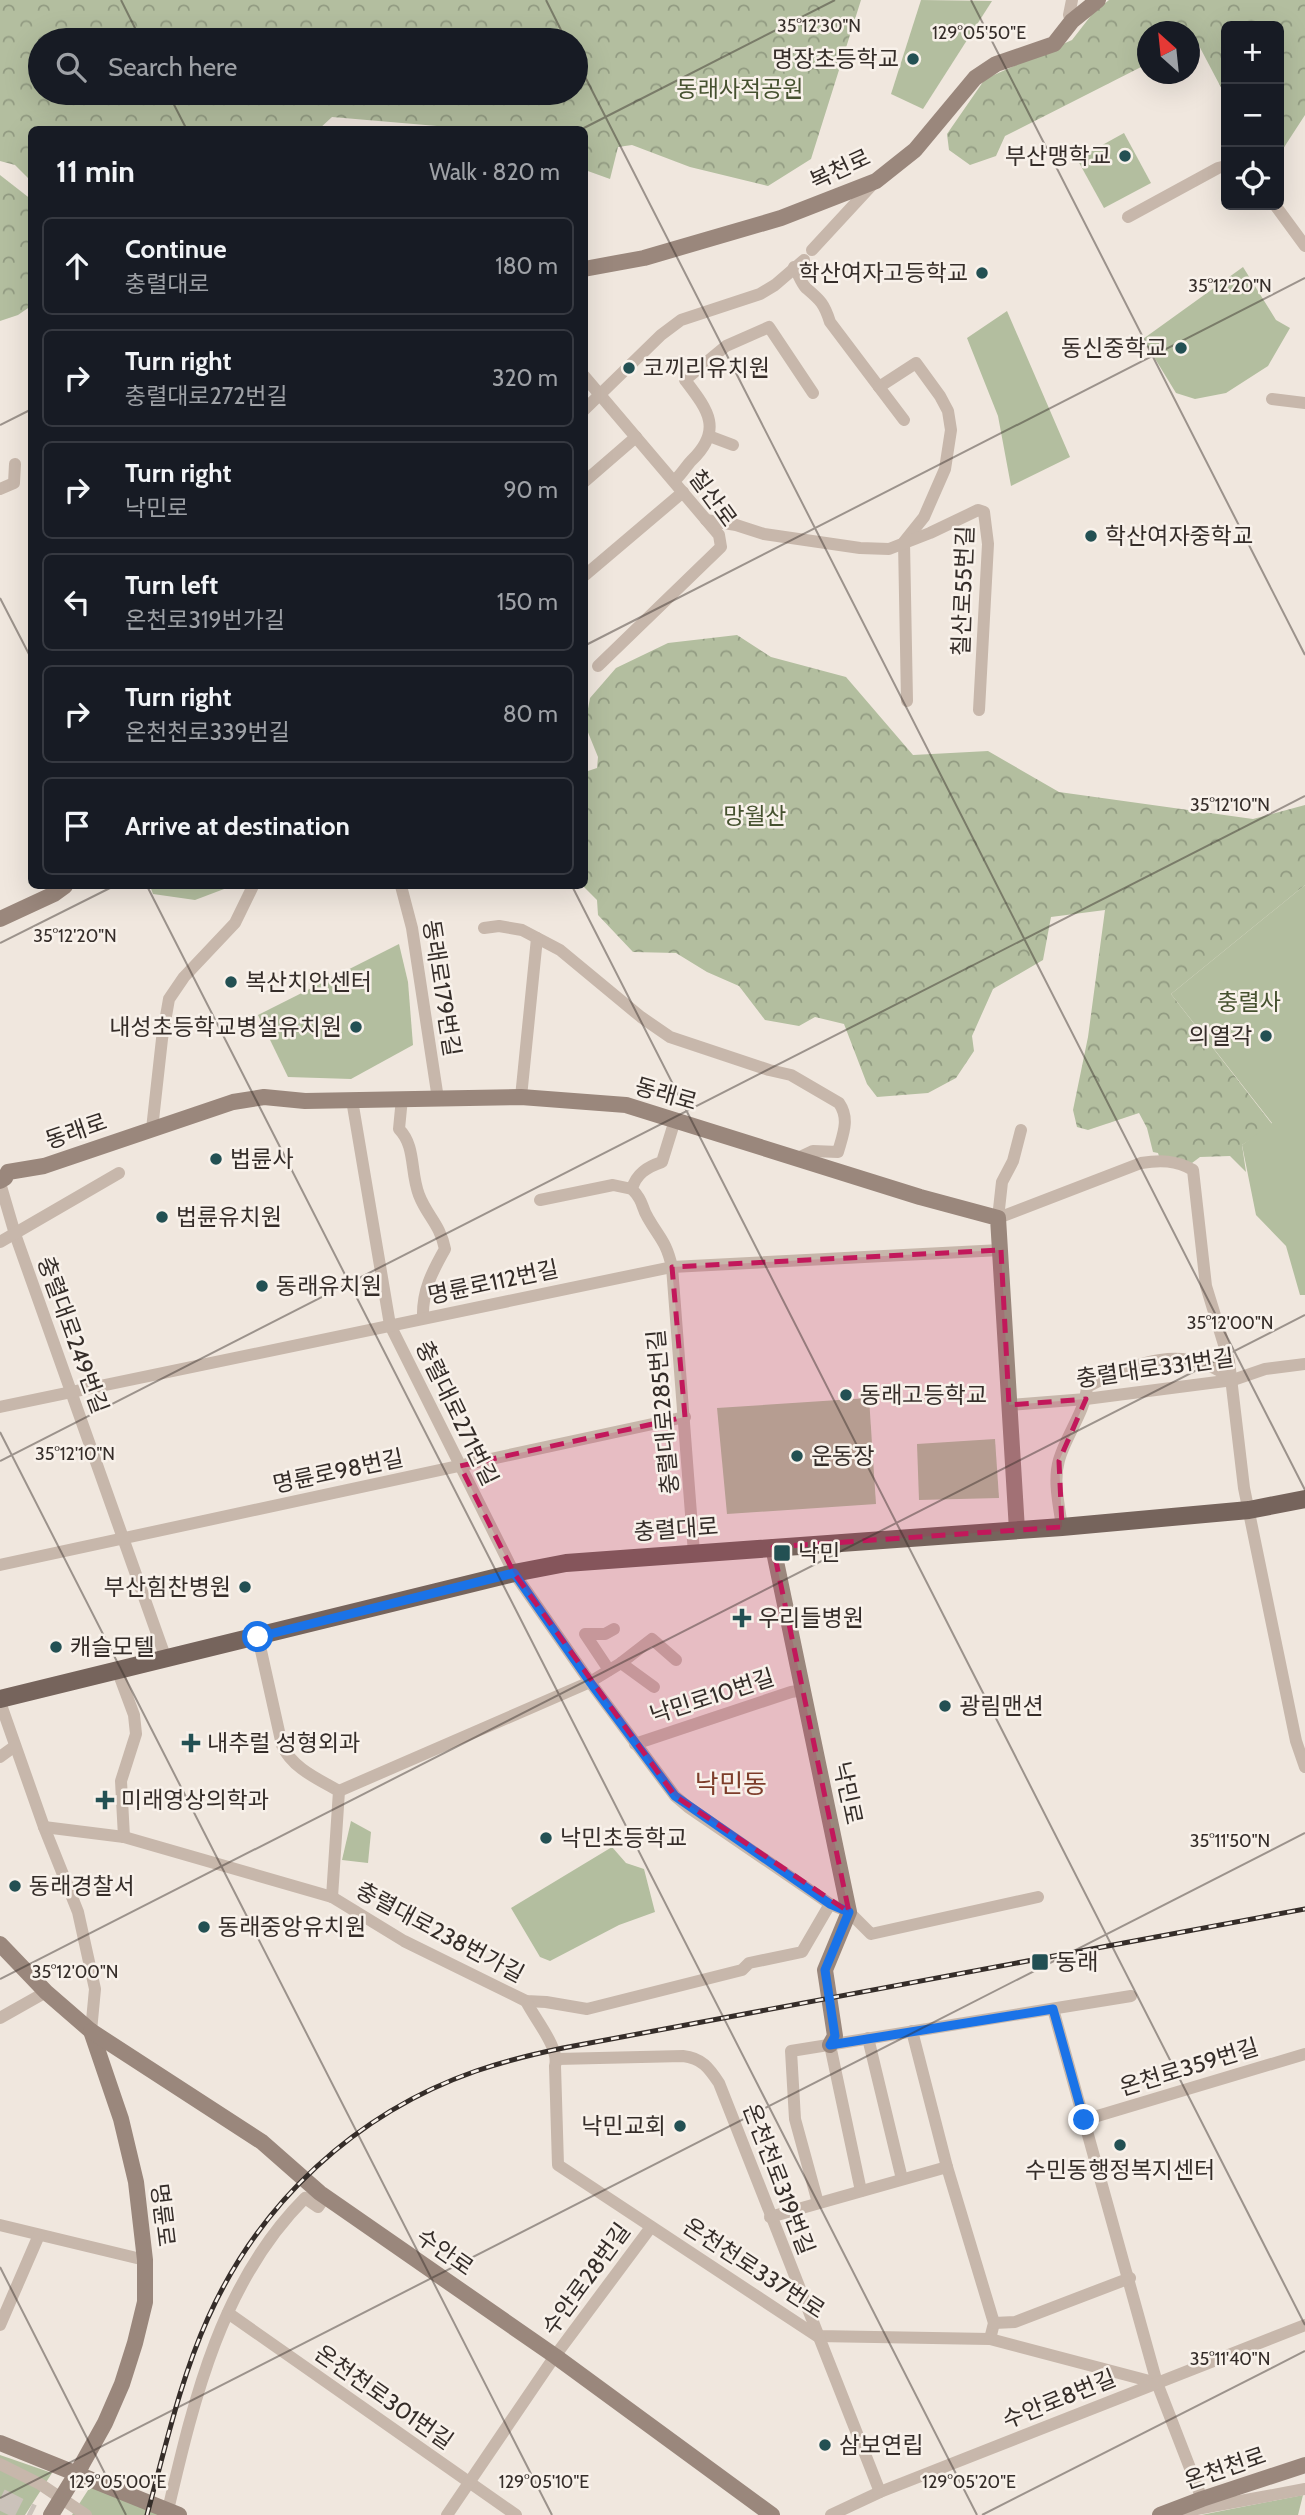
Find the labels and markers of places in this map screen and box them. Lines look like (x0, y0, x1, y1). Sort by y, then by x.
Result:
place label: 명장초등학교 (772, 45, 899, 73)
marker: 명장초등학교 (905, 51, 921, 67)
place label: 부산맹학교 (1005, 142, 1111, 170)
marker: 부산맹학교 (1117, 148, 1133, 164)
place label: 학산여자고등학교 (799, 259, 968, 287)
marker: 학산여자고등학교 (974, 265, 990, 281)
place label: 동신중학교 (1061, 334, 1167, 362)
marker: 동신중학교 (1173, 340, 1189, 356)
place label: 코끼리유치원 (643, 354, 770, 382)
marker: 코끼리유치원 (621, 360, 637, 376)
place label: 학산여자중학교 (1105, 522, 1253, 550)
marker: 학산여자중학교 (1083, 528, 1099, 544)
place label: 복산치안센터 (245, 968, 372, 996)
marker: 복산치안센터 (223, 974, 239, 990)
place label: 내성초등학교병설유치원 (109, 1013, 342, 1041)
marker: 내성초등학교병설유치원 (348, 1019, 364, 1035)
place label: 의열각 (1189, 1022, 1252, 1050)
marker: 의열각 (1258, 1028, 1274, 1044)
place label: 법륜사 (230, 1145, 293, 1173)
marker: 법륜사 (208, 1151, 224, 1167)
place label: 법륜유치원 (176, 1203, 282, 1231)
marker: 법륜유치원 (154, 1209, 170, 1225)
place label: 동래유치원 (276, 1272, 382, 1300)
marker: 동래유치원 (254, 1278, 270, 1294)
place label: 동래고등학교 (860, 1381, 987, 1409)
marker: 동래고등학교 (838, 1387, 854, 1403)
place label: 운동장 (811, 1442, 874, 1470)
marker: 운동장 (789, 1448, 805, 1464)
place label: 낙민 (798, 1539, 840, 1567)
marker: 낙민 (772, 1543, 792, 1563)
place label: 부산힘찬병원 (104, 1573, 231, 1601)
marker: 부산힘찬병원 (237, 1579, 253, 1595)
place label: 우리들병원 (758, 1604, 864, 1632)
marker: 우리들병원 (732, 1608, 752, 1628)
place label: 캐슬모텔 (70, 1633, 155, 1661)
marker: 캐슬모텔 (48, 1639, 64, 1655)
place label: 광림맨션 (959, 1692, 1044, 1720)
marker: 광림맨션 (937, 1698, 953, 1714)
place label: 내추럴 성형외과 (207, 1729, 360, 1757)
marker: 내추럴 성형외과 (181, 1733, 201, 1753)
place label: 미래영상의학과 (121, 1786, 269, 1814)
marker: 미래영상의학과 (95, 1790, 115, 1810)
place label: 낙민초등학교 (560, 1824, 687, 1852)
marker: 낙민초등학교 (538, 1830, 554, 1846)
place label: 동래경찰서 (29, 1872, 135, 1900)
marker: 동래경찰서 (7, 1878, 23, 1894)
place label: 동래중앙유치원 (218, 1913, 366, 1941)
marker: 동래중앙유치원 (196, 1919, 212, 1935)
place label: 동래 (1056, 1948, 1098, 1976)
marker: 동래 (1030, 1952, 1050, 1972)
place label: 낙민교회 (581, 2112, 666, 2140)
marker: 낙민교회 (672, 2118, 688, 2134)
marker: 수민동행정복지센터 (1112, 2137, 1128, 2153)
place label: 수민동행정복지센터 (1025, 2156, 1215, 2184)
place label: 삼보연립 (839, 2431, 924, 2459)
marker: 삼보연립 (817, 2437, 833, 2453)

